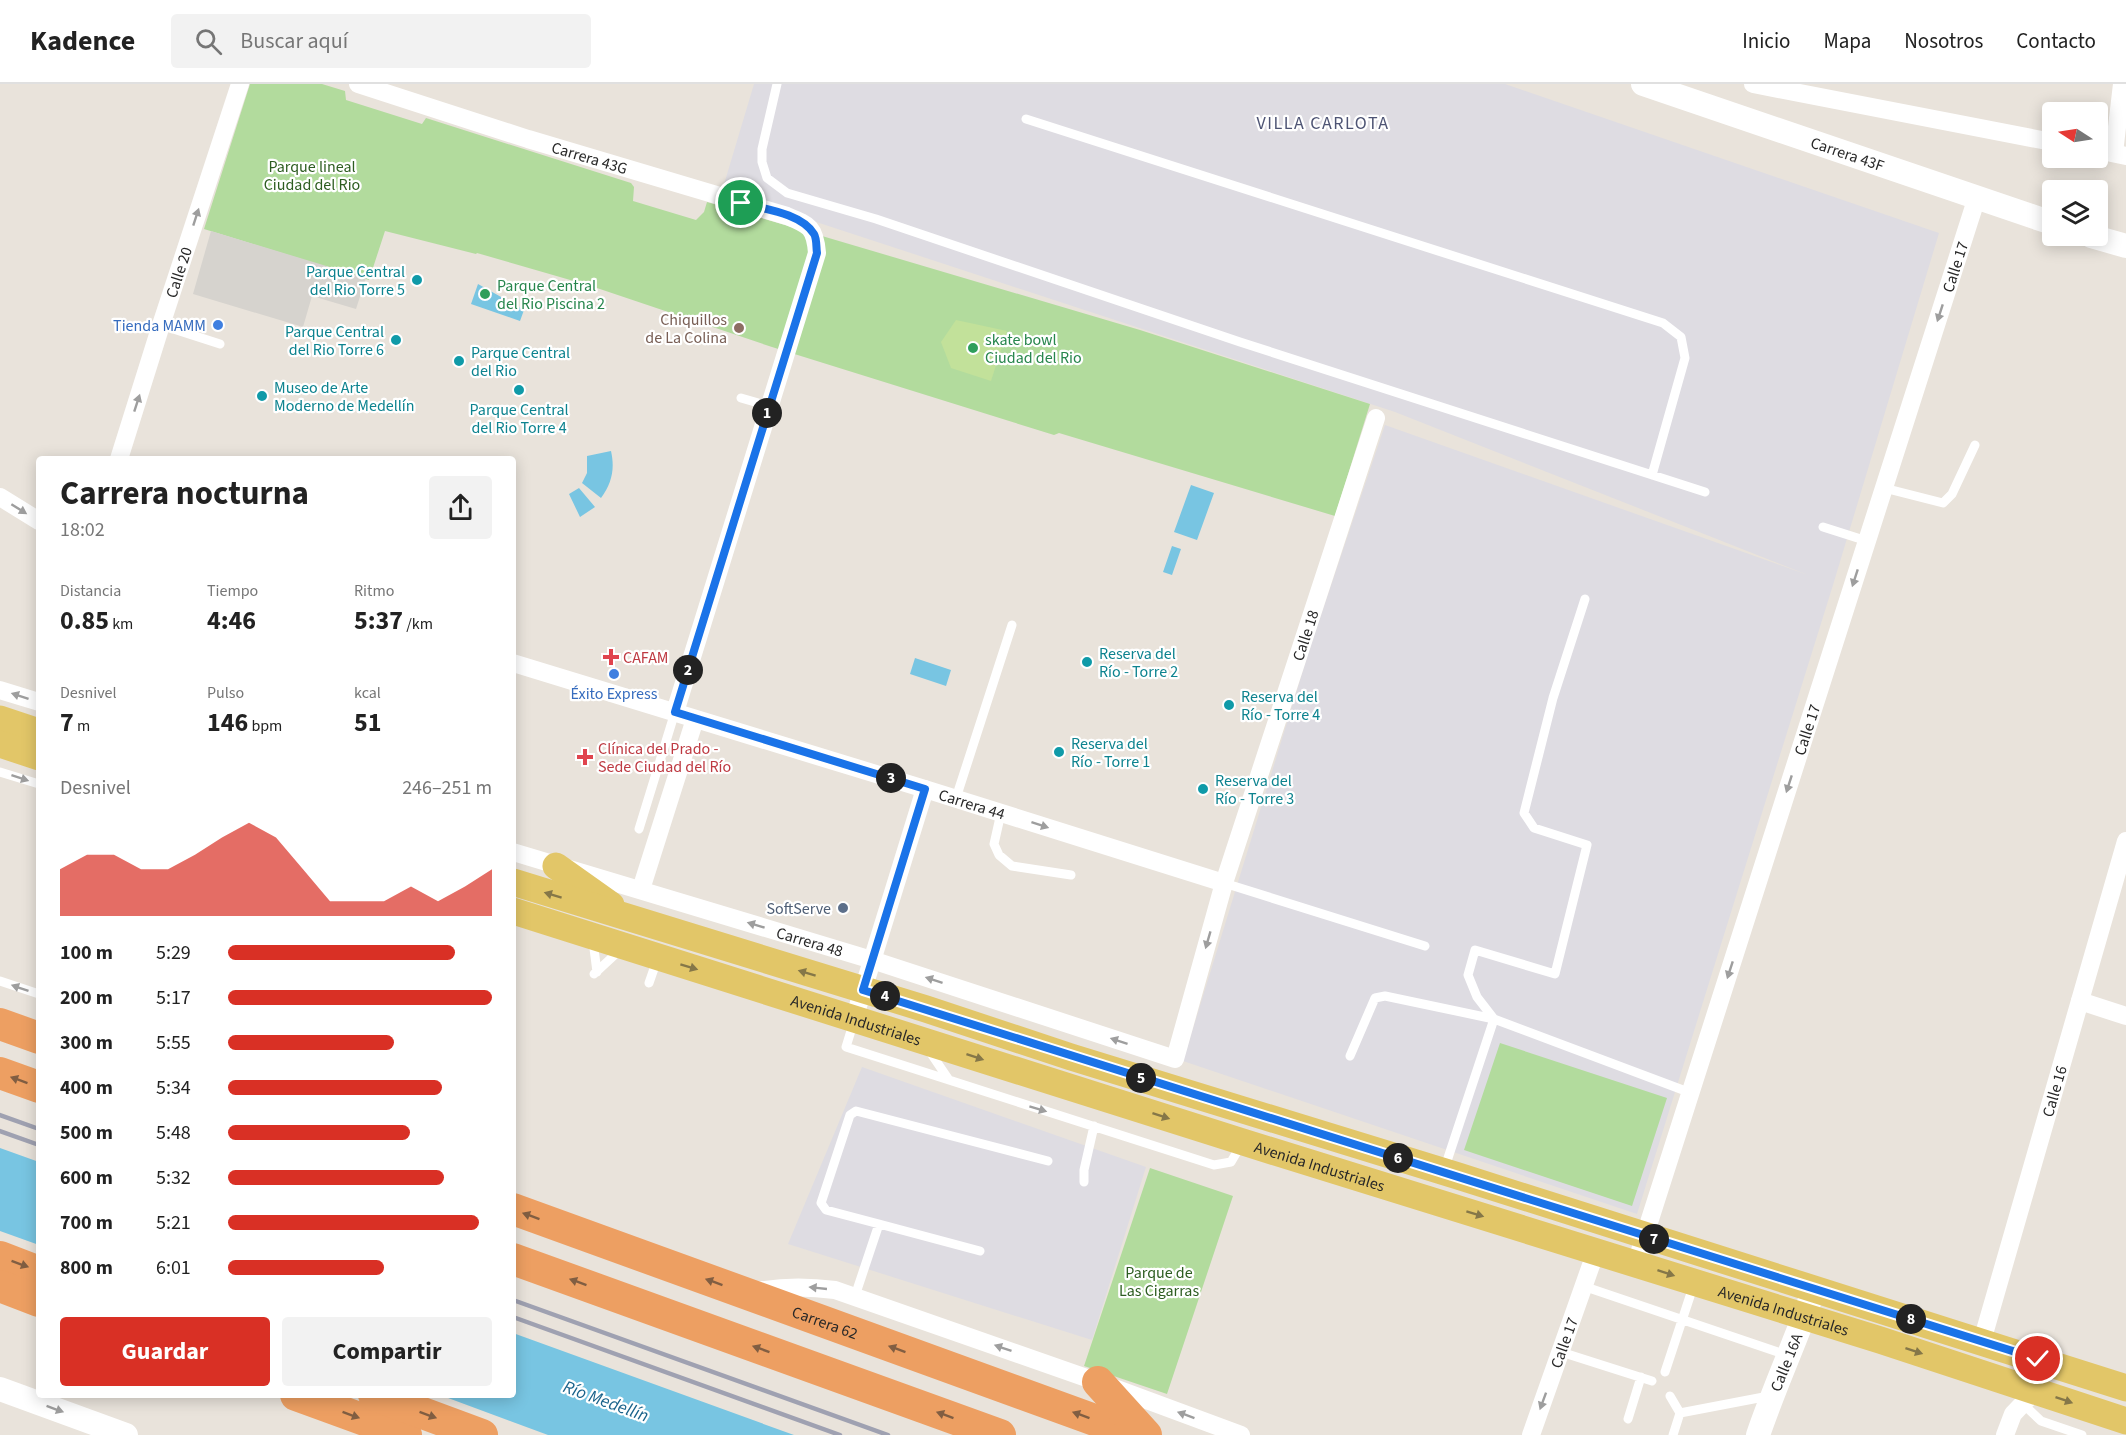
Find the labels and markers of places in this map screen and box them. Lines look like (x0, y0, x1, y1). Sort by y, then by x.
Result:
pin (715, 177, 766, 228)
place label: Parque Central del Rio Torre 5 (306, 261, 405, 301)
marker: Parque Central del Rio Torre 5 (410, 273, 424, 287)
place label: Parque Central del Rio Piscina 2 (497, 275, 605, 315)
marker: Parque Central del Rio Piscina 2 (478, 287, 492, 301)
place label: Chiquillos de La Colina (645, 309, 727, 349)
place label: Tienda MAMM (113, 315, 206, 337)
marker: Tienda MAMM (211, 318, 225, 332)
place label: Parque Central del Rio Torre 6 (285, 321, 384, 361)
marker: Chiquillos de La Colina (732, 321, 746, 335)
place label: skate bowl Ciudad del Rio (985, 329, 1082, 369)
marker: Parque Central del Rio Torre 6 (389, 333, 403, 347)
marker: skate bowl Ciudad del Rio (966, 341, 980, 355)
place label: Parque Central del Rio (471, 342, 570, 382)
marker: Parque Central del Rio (452, 354, 466, 368)
place label: Museo de Arte Moderno de Medellín (274, 377, 415, 417)
marker: Parque Central del Rio Torre 4 (512, 383, 526, 397)
marker: Museo de Arte Moderno de Medellín (255, 389, 269, 403)
pin: 1 (752, 398, 782, 428)
place label: Parque Central del Rio Torre 4 (469, 399, 569, 439)
place label: Reserva del Río - Torre 2 (1099, 643, 1178, 683)
place label: CAFAM (623, 647, 668, 669)
marker: CAFAM (604, 650, 618, 664)
pin: 2 (673, 655, 703, 685)
marker: Reserva del Río - Torre 2 (1080, 655, 1094, 669)
marker: Éxito Express (607, 667, 621, 681)
place label: Éxito Express (571, 683, 658, 705)
place label: Reserva del Río - Torre 4 (1241, 686, 1320, 726)
marker: Reserva del Río - Torre 4 (1222, 698, 1236, 712)
place label: Reserva del Río - Torre 1 (1071, 733, 1150, 773)
place label: Clínica del Prado - Sede Ciudad del Río (598, 738, 731, 778)
marker: Reserva del Río - Torre 1 (1052, 745, 1066, 759)
marker: Clínica del Prado - Sede Ciudad del Río (576, 748, 594, 766)
pin: 3 (876, 763, 906, 793)
place label: Reserva del Río - Torre 3 (1215, 770, 1294, 810)
marker: Reserva del Río - Torre 3 (1196, 782, 1210, 796)
place label: SoftServe (767, 898, 831, 920)
marker: SoftServe (836, 901, 850, 915)
pin: 4 (870, 981, 900, 1011)
pin: 5 (1126, 1063, 1156, 1093)
pin: 6 (1383, 1143, 1413, 1173)
pin: 7 (1639, 1224, 1669, 1254)
pin: 8 (1896, 1304, 1926, 1334)
pin (2012, 1333, 2063, 1384)

